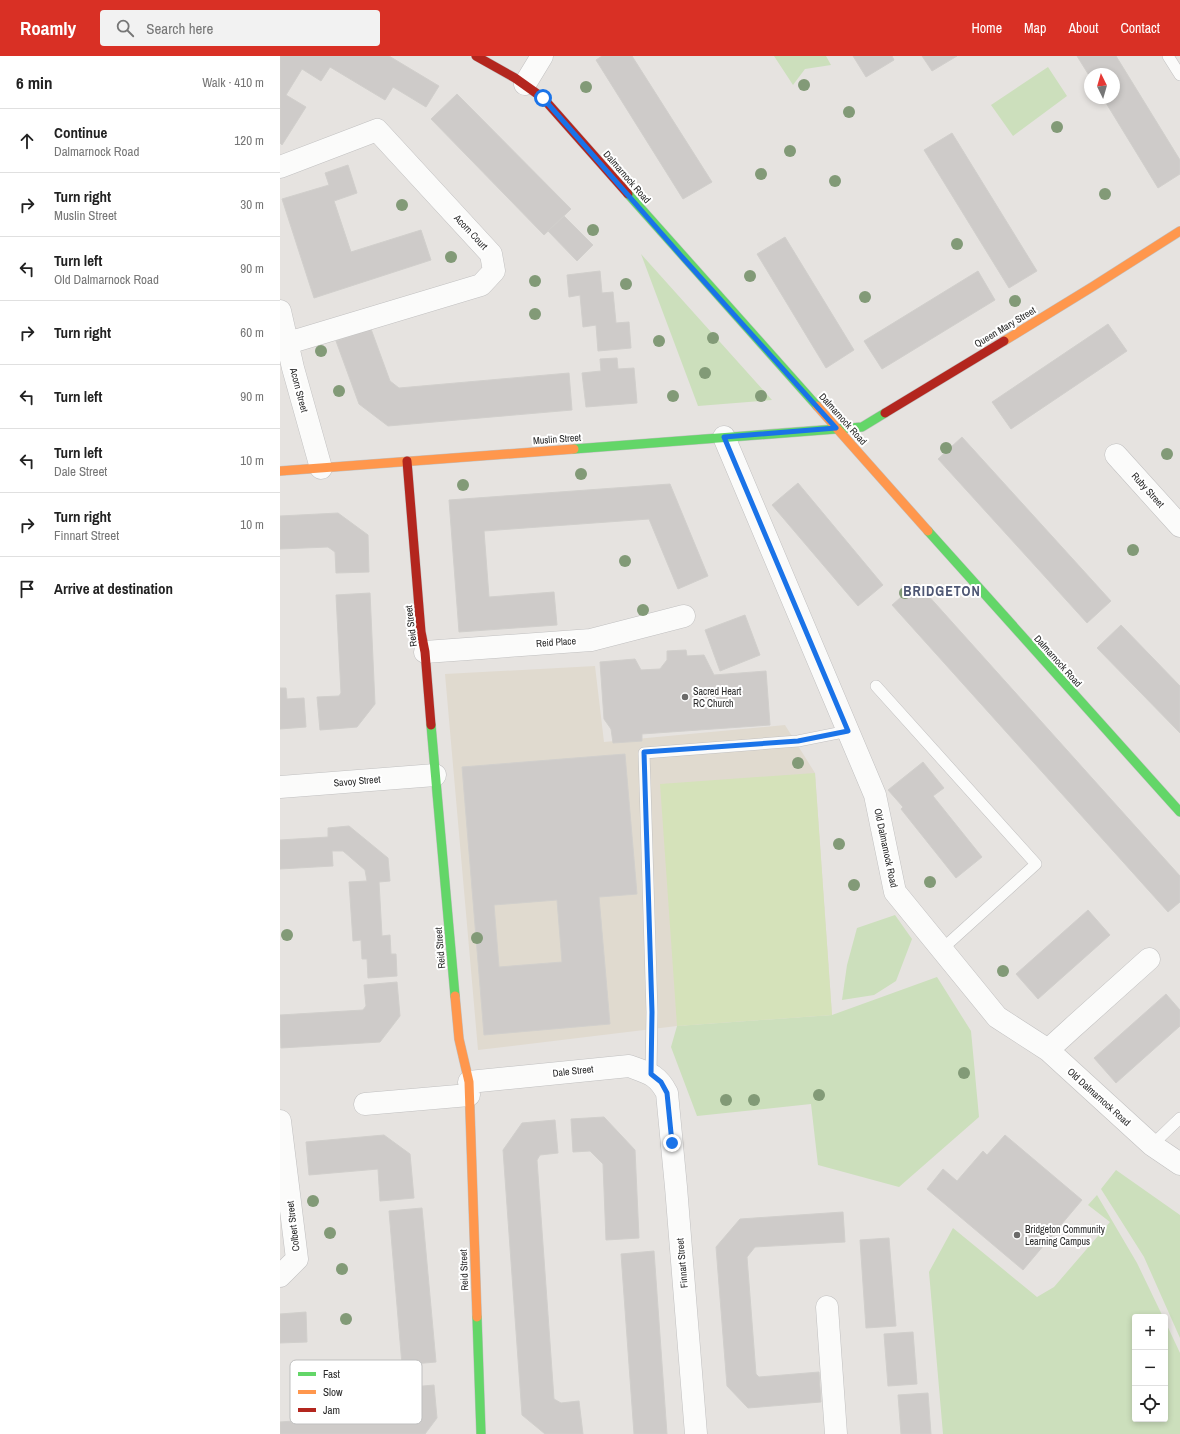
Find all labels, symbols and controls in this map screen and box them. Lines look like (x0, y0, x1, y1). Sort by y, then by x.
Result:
search box (100, 10, 380, 46)
text: Roamly (20, 15, 76, 41)
icon: search (114, 17, 136, 39)
text: Search here (146, 18, 213, 39)
text: Home (971, 19, 1002, 37)
text: Map (1024, 19, 1046, 37)
text: About (1068, 19, 1098, 37)
text: Contact (1120, 19, 1160, 37)
north arrow (1084, 68, 1120, 104)
text: 6 min (16, 71, 52, 94)
text: Walk · 410 m (202, 74, 264, 91)
route start (534, 89, 552, 107)
text: Continue (54, 122, 107, 143)
icon: ahead (16, 130, 38, 152)
text: 120 m (234, 132, 264, 149)
text: Dalmarnock Road (54, 143, 139, 160)
street label: Dalmarnock Road (601, 148, 653, 206)
text: Turn right (54, 186, 111, 207)
icon: right (16, 194, 38, 216)
text: 30 m (240, 196, 264, 213)
text: Muslin Street (54, 207, 117, 224)
street label: Acorn Court (451, 211, 491, 253)
text: Turn left (54, 250, 102, 271)
icon: left (16, 258, 38, 280)
text: 90 m (240, 260, 264, 277)
text: Old Dalmarnock Road (54, 271, 159, 288)
street label: Queen Mary Street (972, 303, 1039, 350)
icon: right (16, 322, 38, 344)
text: Turn right (54, 322, 111, 343)
text: 60 m (240, 324, 264, 341)
street label: Acorn Street (287, 365, 311, 414)
icon: left (16, 386, 38, 408)
text: Turn left (54, 386, 102, 407)
text: 90 m (240, 388, 264, 405)
street label: Dalmarnock Road (816, 390, 870, 448)
street label: Muslin Street (532, 431, 582, 447)
text: Turn left (54, 442, 102, 463)
icon: left (16, 450, 38, 472)
text: 10 m (240, 452, 264, 469)
text: Dale Street (54, 463, 107, 480)
street label: Ruby Street (1129, 470, 1168, 511)
text: Turn right (54, 506, 111, 527)
icon: right (16, 514, 38, 536)
text: 10 m (240, 516, 264, 533)
text: Finnart Street (54, 527, 119, 544)
icon: arrive (16, 578, 38, 600)
text: Arrive at destination (54, 578, 173, 599)
district label: BRIDGETON (903, 582, 981, 600)
street label: Reid Street (402, 604, 420, 647)
street label: Dalmarnock Road (1031, 632, 1085, 690)
street label: Reid Place (536, 634, 577, 650)
place label: Sacred Heart RC Church (693, 685, 742, 710)
marker: Sacred Heart RC Church (680, 692, 690, 702)
street label: Savoy Street (333, 772, 382, 790)
street label: Old Dalmarnock Road (871, 807, 901, 889)
street label: Reid Street (432, 926, 448, 969)
street label: Dale Street (552, 1062, 595, 1080)
street label: Old Dalmarnock Road (1065, 1065, 1133, 1129)
route end (663, 1134, 681, 1152)
street label: Colbert Street (283, 1199, 303, 1252)
place label: Bridgeton Community Learning Campus (1025, 1223, 1106, 1248)
marker: Bridgeton Community Learning Campus (1012, 1230, 1022, 1240)
street label: Finnart Street (673, 1237, 691, 1289)
street label: Reid Street (457, 1248, 471, 1291)
map controls (1132, 1314, 1168, 1422)
button: + (1132, 1314, 1168, 1350)
button: − (1132, 1350, 1168, 1386)
legend (290, 1360, 422, 1424)
text: Fast (323, 1367, 341, 1381)
text: Slow (323, 1385, 343, 1399)
button: locate (1132, 1386, 1168, 1422)
text: Jam (323, 1403, 340, 1417)

